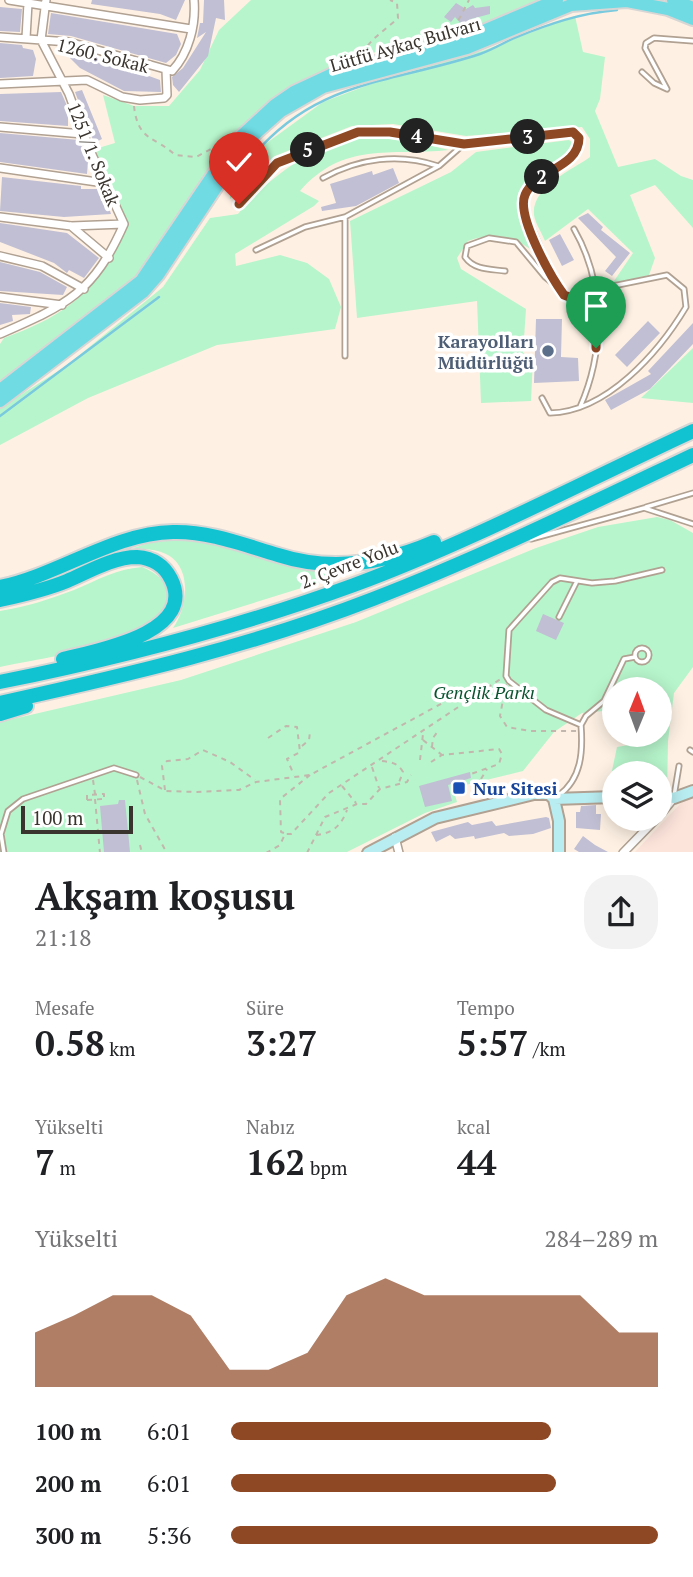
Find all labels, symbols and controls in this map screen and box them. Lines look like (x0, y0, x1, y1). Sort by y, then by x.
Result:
street label: Lütfü Aykaç Bulvarı (327, 11, 483, 77)
street label: 1260. Sokak (54, 32, 152, 78)
street label: 1251/1. Sokak (62, 98, 126, 210)
pin: 4 (400, 118, 434, 154)
pin: 3 (510, 120, 546, 154)
text: 4 (411, 123, 422, 148)
text: 3 (522, 124, 533, 149)
pin (209, 132, 269, 204)
pin: 5 (290, 132, 326, 168)
text: 5 (302, 137, 313, 162)
icon: check (220, 143, 258, 181)
pin: 2 (524, 160, 560, 194)
text: 2 (536, 164, 547, 189)
pin (566, 276, 626, 348)
icon: arrive (577, 287, 615, 325)
place label: Karayolları Müdürlüğü (438, 329, 534, 374)
marker: Karayolları Müdürlüğü (540, 343, 556, 359)
street label: 2. Çevre Yolu (296, 534, 402, 594)
north arrow (602, 677, 672, 747)
map controls (602, 677, 672, 831)
park label: Gençlik Parkı (433, 680, 535, 704)
button: layers (602, 761, 672, 831)
place label: Nur Sitesi (473, 776, 557, 800)
marker: Nur Sitesi (451, 780, 467, 796)
scale bar (21, 804, 133, 835)
text: 100 m (32, 805, 83, 830)
text: Akşam koşusu (35, 871, 295, 921)
button: share (584, 875, 658, 949)
text: 21:18 (35, 922, 92, 953)
text: Mesafe (35, 995, 95, 1020)
text: Süre (246, 995, 284, 1020)
text: Tempo (457, 995, 515, 1020)
text: 0.58 (35, 1020, 105, 1066)
text: 3:27 (246, 1020, 317, 1066)
text: 5:57 (457, 1020, 528, 1066)
text: km (105, 1036, 136, 1061)
text: /km (528, 1036, 566, 1061)
text: Yükselti (35, 1114, 104, 1139)
text: Nabız (246, 1114, 295, 1139)
text: kcal (457, 1114, 491, 1139)
text: 7 (35, 1139, 55, 1185)
text: 162 (246, 1139, 305, 1185)
text: 44 (457, 1139, 497, 1185)
text: m (55, 1155, 76, 1180)
text: bpm (305, 1155, 347, 1180)
text: Yükselti (35, 1223, 118, 1254)
text: 284–289 m (545, 1223, 658, 1254)
text: 100 m (35, 1416, 101, 1447)
text: 6:01 (147, 1416, 191, 1447)
text: 200 m (35, 1468, 101, 1499)
text: 6:01 (147, 1468, 191, 1499)
text: 300 m (35, 1520, 101, 1551)
text: 5:36 (147, 1520, 191, 1551)

